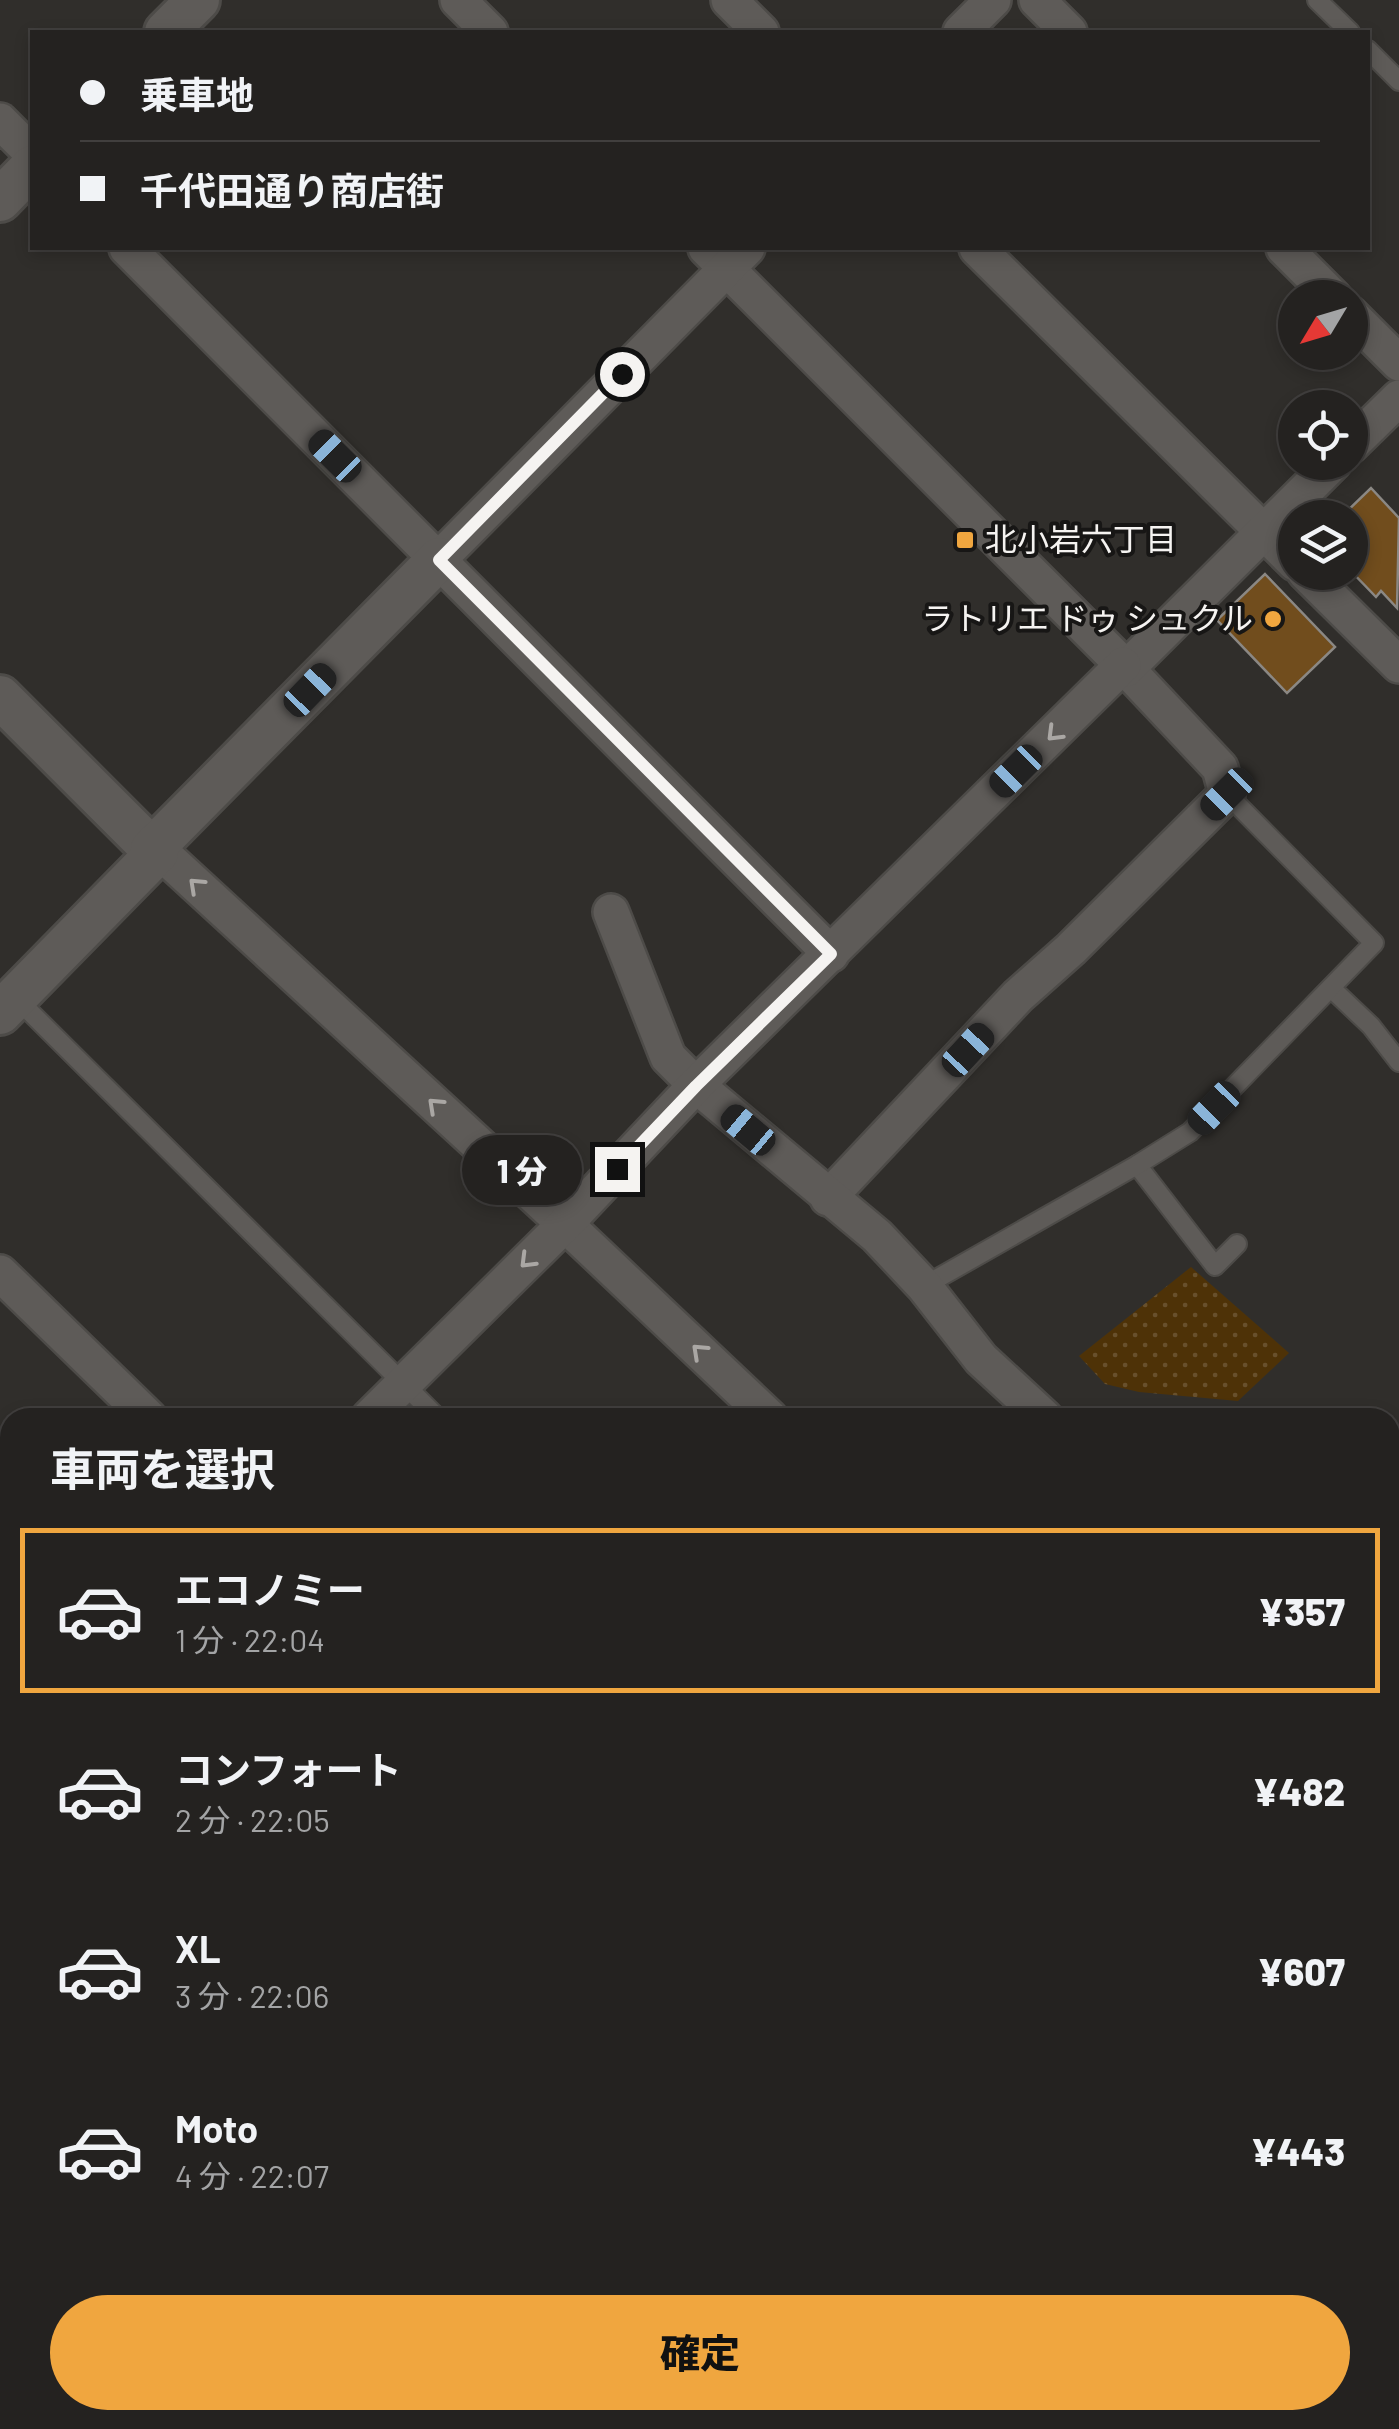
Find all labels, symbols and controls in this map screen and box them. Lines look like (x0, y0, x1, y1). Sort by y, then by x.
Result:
text: 乗車地 (140, 71, 254, 117)
text: 千代田通り商店街 (140, 167, 444, 213)
north arrow (1278, 280, 1368, 370)
map controls (1278, 280, 1368, 590)
route start (600, 352, 645, 397)
button: locate (1278, 390, 1368, 480)
car (303, 424, 367, 488)
button: layers (1278, 500, 1368, 590)
place label: 北小岩六丁目 (985, 519, 1177, 557)
marker: 北小岩六丁目 (954, 529, 976, 551)
place label: ラトリエ ドゥ シュクル (921, 598, 1253, 636)
marker: ラトリエ ドゥ シュクル (1262, 608, 1284, 630)
car (278, 658, 342, 722)
one-way arrow (1047, 722, 1065, 740)
car (984, 739, 1048, 803)
car (1195, 762, 1259, 826)
one-way arrow (190, 879, 208, 897)
car (937, 1018, 999, 1082)
car (1182, 1076, 1246, 1140)
one-way arrow (429, 1099, 447, 1117)
car (715, 1099, 781, 1161)
callout: 1 分 (462, 1134, 582, 1204)
route end (595, 1147, 640, 1192)
text: 1 分 (497, 1151, 547, 1189)
one-way arrow (521, 1249, 539, 1267)
one-way arrow (692, 1345, 710, 1363)
text: 車両を選択 (50, 1441, 275, 1495)
icon: car (55, 1566, 145, 1656)
text: エコノミー (175, 1566, 365, 1612)
text: ¥357 (1258, 1588, 1345, 1634)
text: 1 分 · 22:04 (175, 1620, 325, 1658)
icon: car (55, 1746, 145, 1836)
text: コンフォート (175, 1746, 402, 1792)
text: ¥482 (1253, 1768, 1345, 1814)
text: 2 分 · 22:05 (175, 1800, 330, 1838)
text: XL (175, 1925, 221, 1971)
icon: car (55, 1926, 145, 2016)
text: ¥607 (1257, 1948, 1345, 1994)
text: 3 分 · 22:06 (175, 1976, 329, 2014)
text: Moto (175, 2105, 258, 2151)
icon: car (55, 2106, 145, 2196)
text: ¥443 (1251, 2128, 1345, 2174)
text: 4 分 · 22:07 (175, 2156, 329, 2194)
button: 確定 (50, 2295, 1350, 2410)

